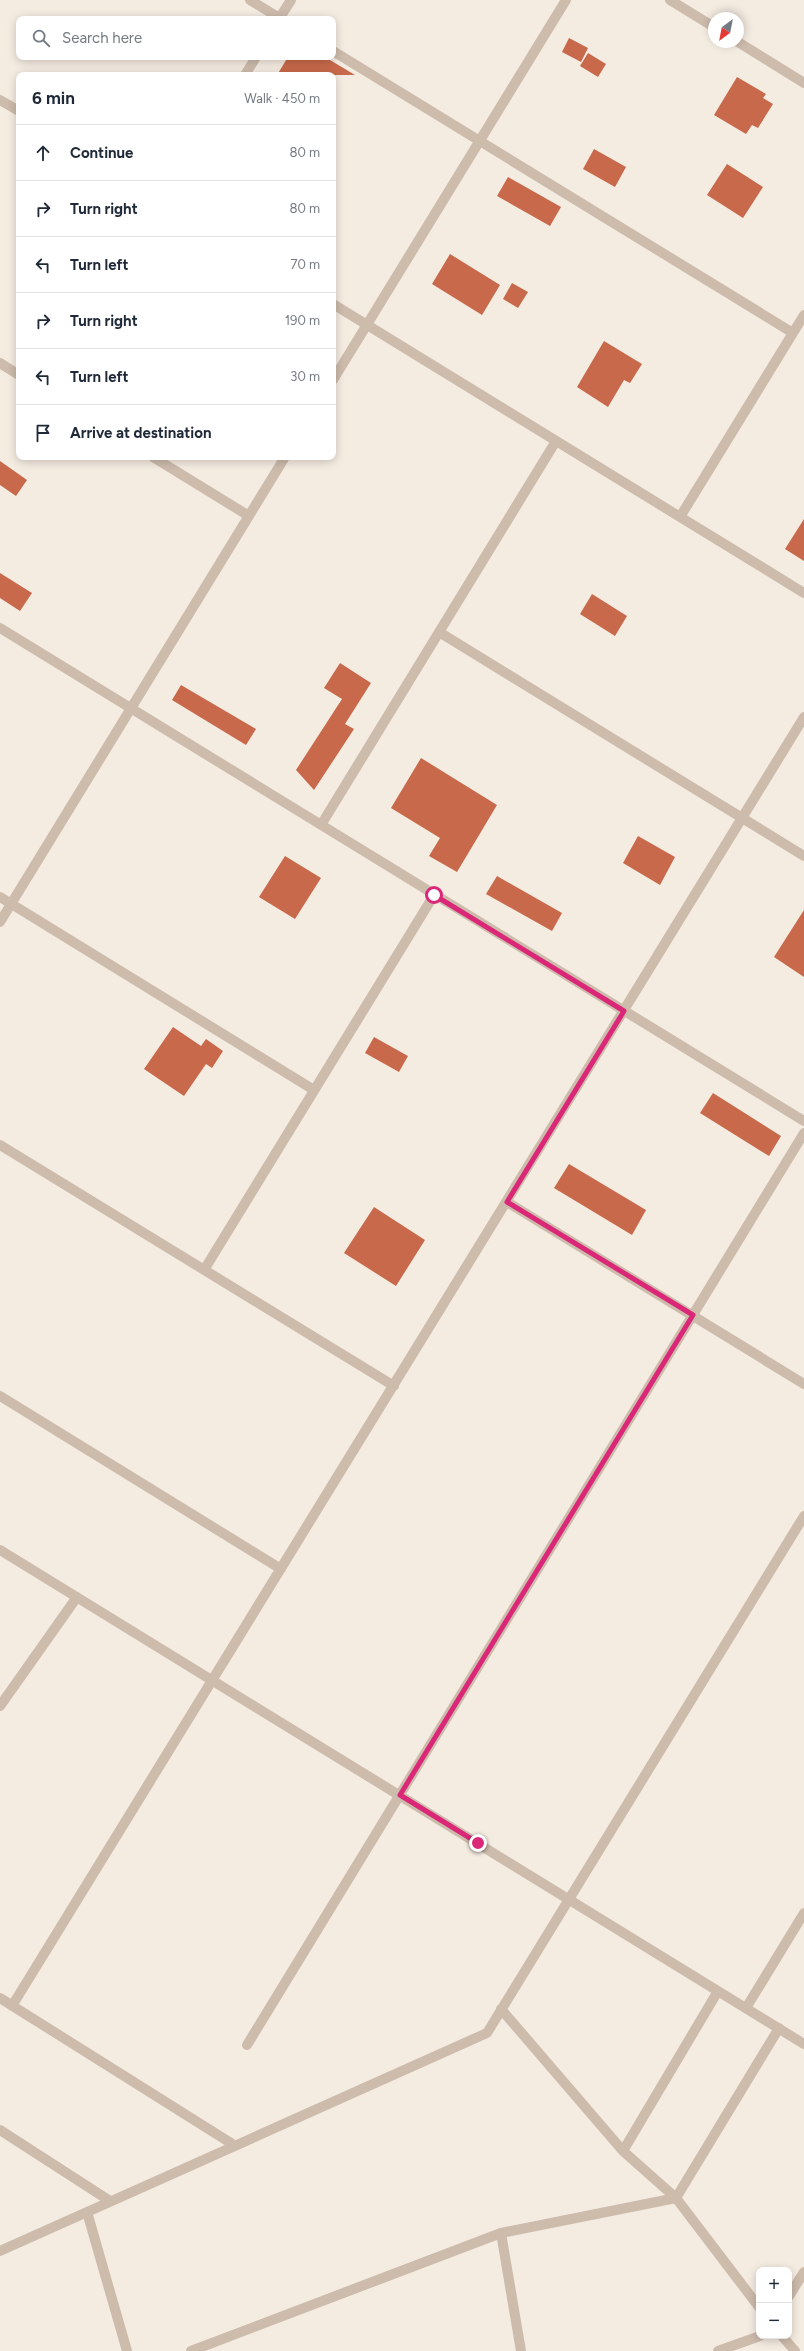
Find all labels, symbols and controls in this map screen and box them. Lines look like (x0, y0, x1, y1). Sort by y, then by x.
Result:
north arrow (708, 12, 744, 48)
search box (16, 16, 336, 60)
icon: search (30, 27, 52, 49)
text: Search here (62, 29, 142, 47)
text: 6 min (32, 88, 75, 108)
text: Walk · 450 m (244, 91, 320, 106)
icon: ahead (32, 142, 54, 164)
text: Continue (70, 144, 133, 162)
text: 80 m (289, 145, 320, 160)
icon: right (32, 198, 54, 220)
text: Turn right (70, 200, 138, 218)
text: 80 m (289, 201, 320, 216)
icon: left (32, 254, 54, 276)
text: Turn left (70, 256, 128, 274)
text: 70 m (290, 257, 320, 272)
icon: right (32, 310, 54, 332)
text: Turn right (70, 312, 138, 330)
text: 190 m (285, 313, 320, 328)
icon: left (32, 366, 54, 388)
text: Turn left (70, 368, 128, 386)
text: 30 m (290, 369, 320, 384)
icon: arrive (32, 422, 54, 444)
text: Arrive at destination (70, 424, 211, 442)
route start (425, 886, 443, 904)
route end (469, 1834, 487, 1852)
map controls (756, 2267, 792, 2339)
button: + (756, 2267, 792, 2303)
button: − (756, 2303, 792, 2339)

